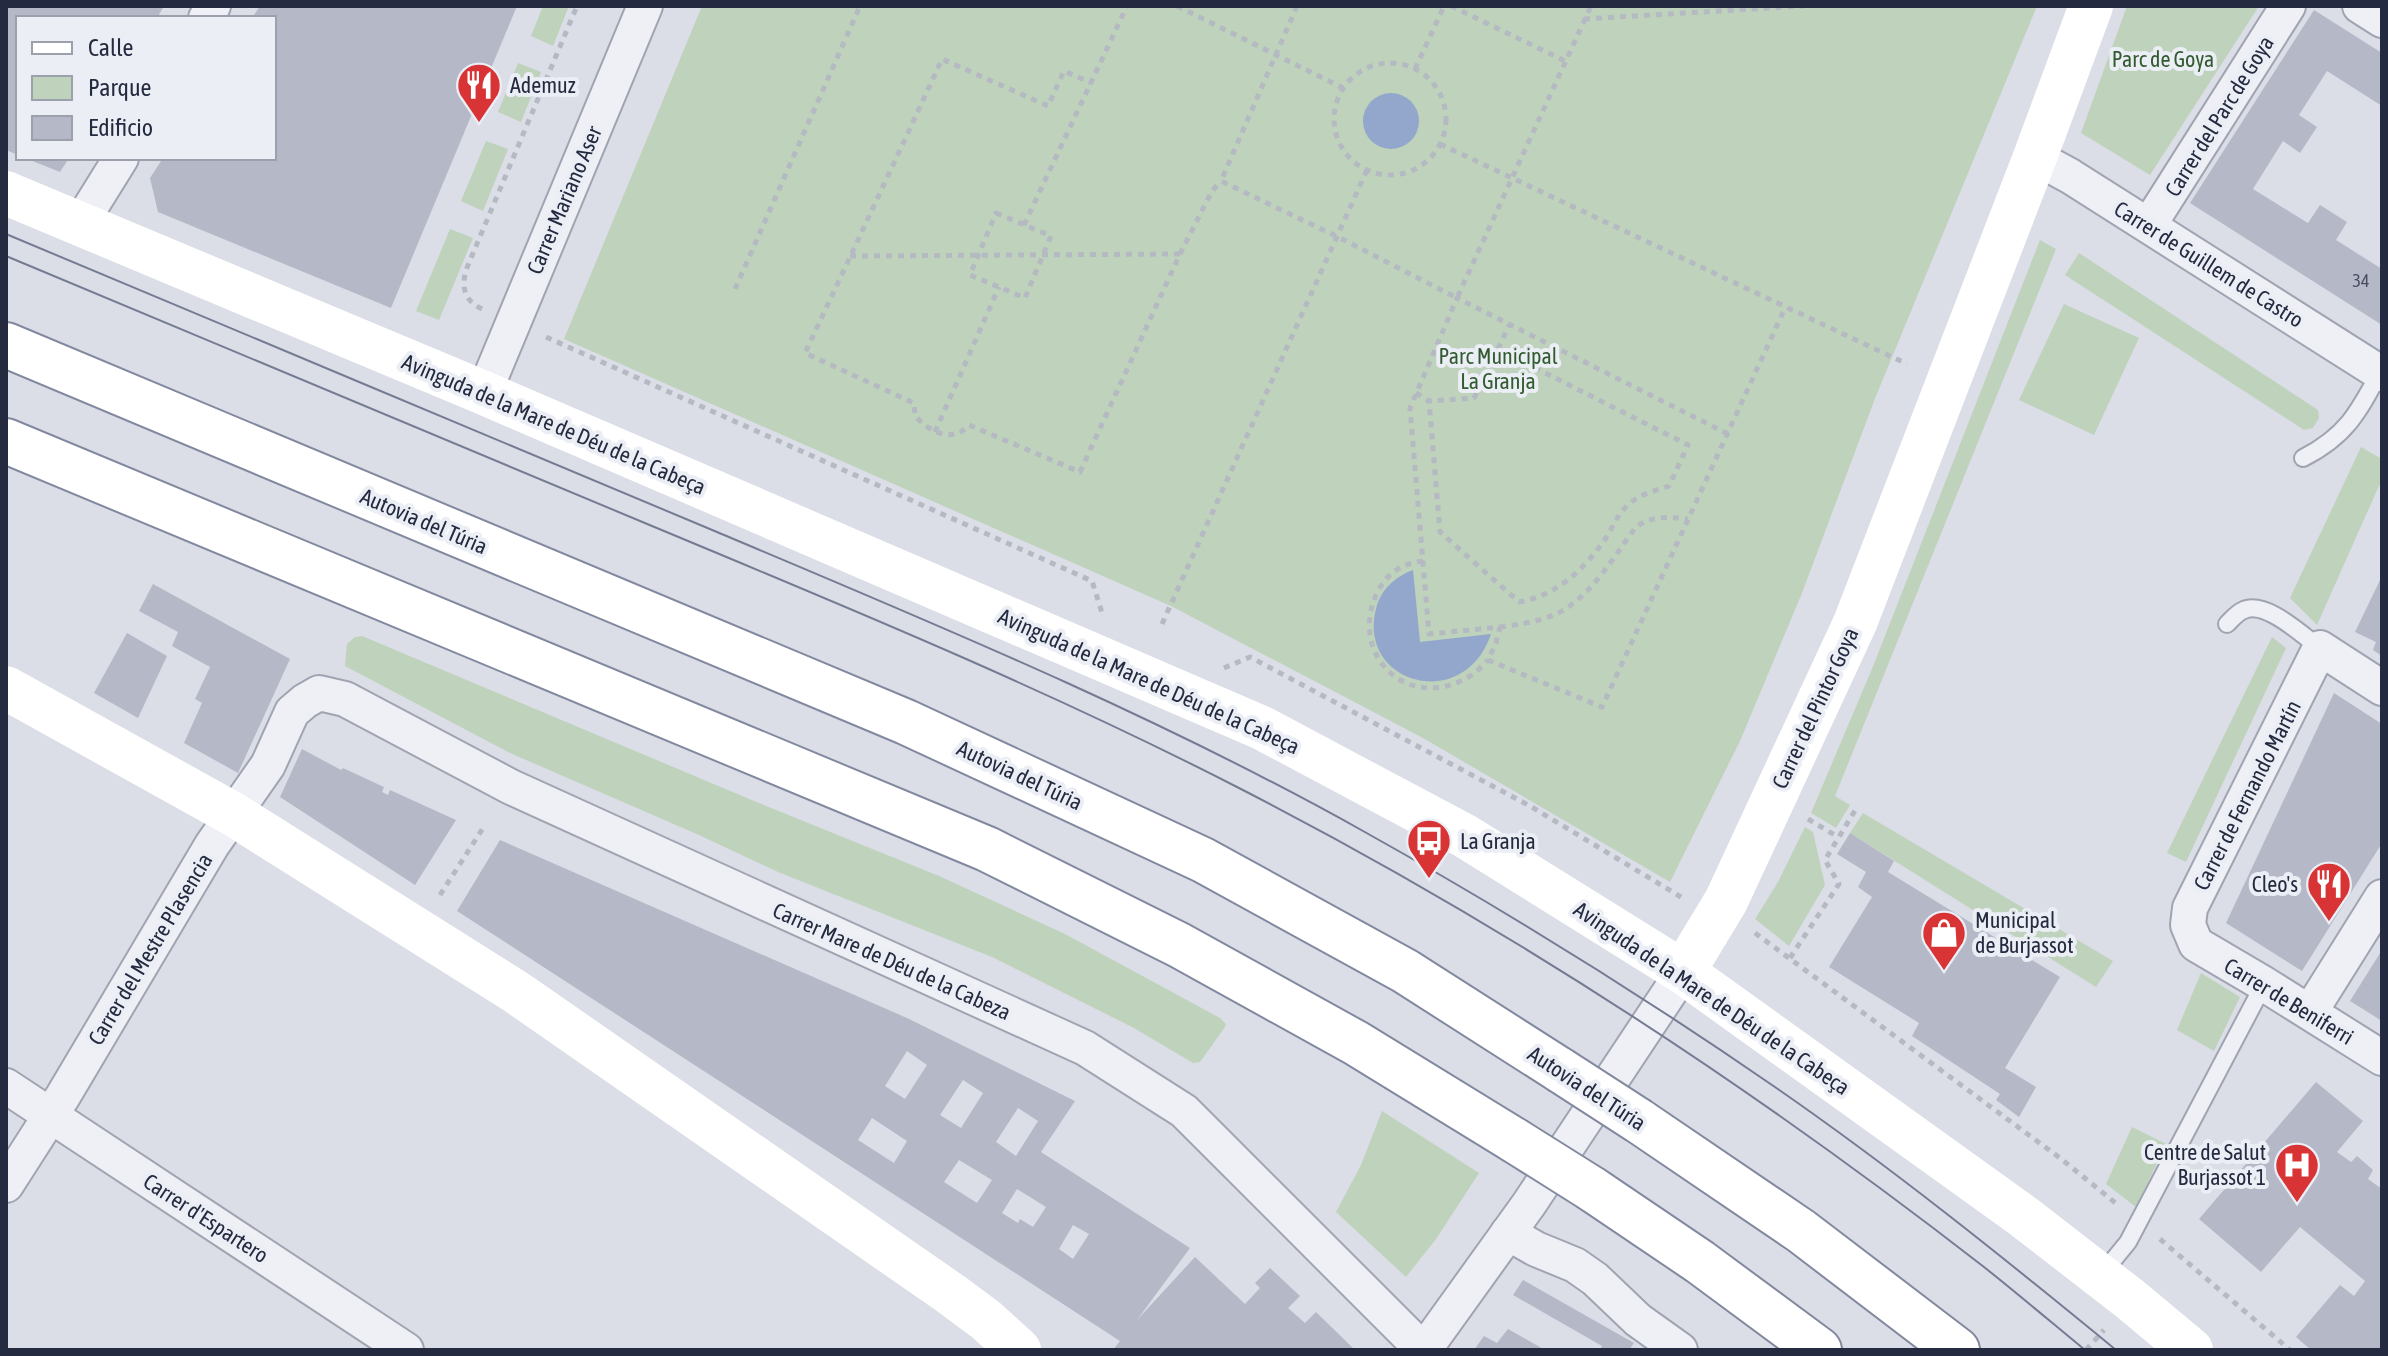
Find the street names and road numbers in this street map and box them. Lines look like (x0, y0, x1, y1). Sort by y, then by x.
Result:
street label: Carrer del Parc de Goya (2159, 31, 2279, 201)
street label: Carrer Mariano Aser (521, 122, 607, 278)
street label: Carrer de Guillem de Castro (2110, 195, 2308, 333)
street label: Avinguda de la Mare de Déu de la Cabeça (398, 348, 710, 500)
street label: Autovia del Túria (357, 483, 491, 559)
street label: Avinguda de la Mare de Déu de la Cabeça (994, 603, 1304, 759)
street label: Carrer del Pintor Goya (1766, 623, 1864, 793)
street label: Carrer de Fernando Martín (2188, 696, 2306, 894)
street label: Autovia del Túria (953, 735, 1087, 815)
street label: Carrer del Mestre Plasencia (82, 848, 218, 1050)
street label: Avinguda de la Mare de Déu de la Cabeça (1569, 896, 1855, 1100)
street label: Carrer Mare de Déu de la Cabeza (769, 897, 1015, 1025)
street label: Carrer de Beniferri (2220, 952, 2358, 1050)
street label: Autovia del Túria (1523, 1040, 1651, 1136)
street label: Carrer d'Espartero (139, 1168, 273, 1268)

